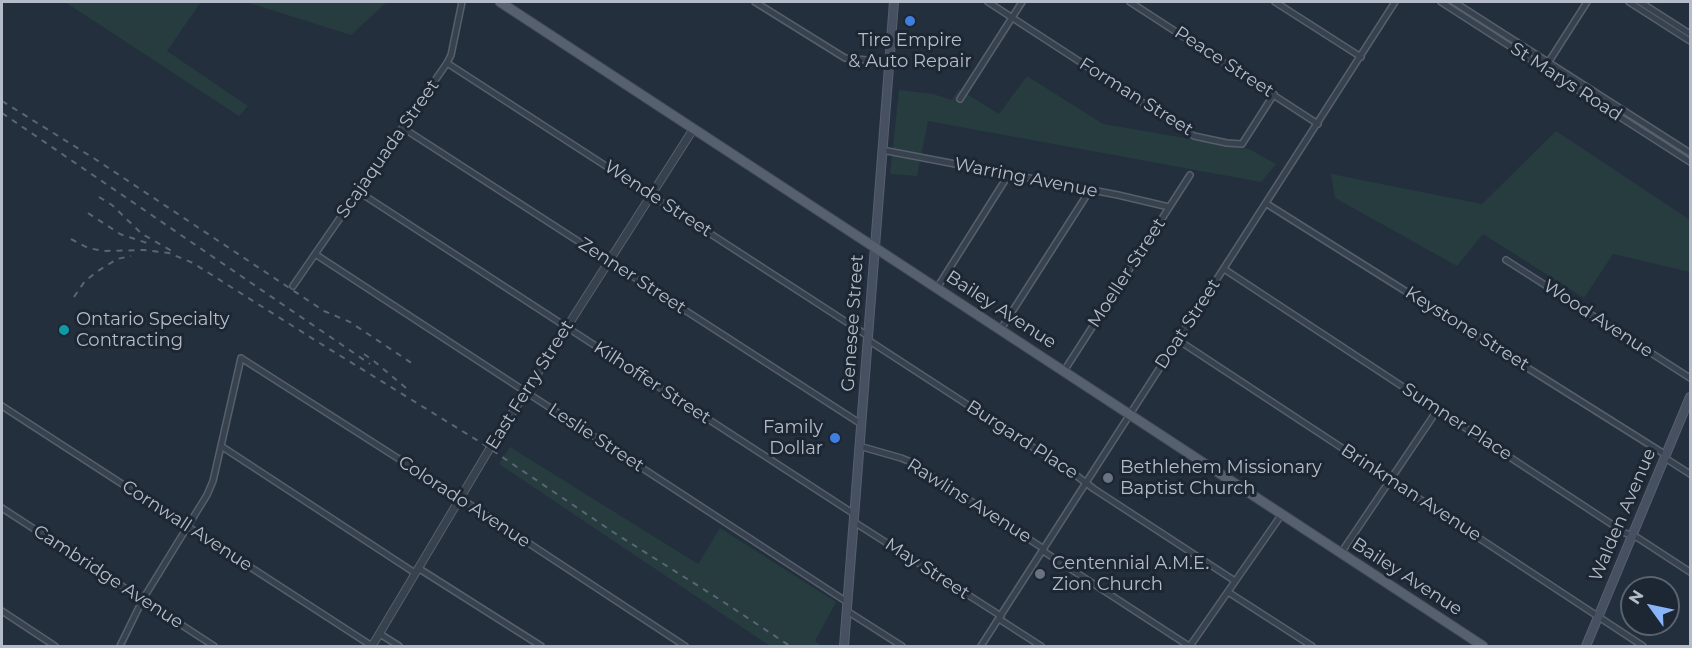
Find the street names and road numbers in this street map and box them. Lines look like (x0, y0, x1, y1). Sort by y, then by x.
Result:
street label: Peace Street (1170, 22, 1278, 102)
street label: St Marys Road (1506, 38, 1626, 126)
street label: Forman Street (1075, 53, 1197, 141)
street label: Scajaquada Street (332, 76, 444, 222)
street label: Warring Avenue (952, 153, 1100, 203)
street label: Wende Street (600, 156, 716, 242)
street label: Moeller Street (1084, 214, 1170, 332)
street label: Zenner Street (574, 233, 690, 319)
street label: Genesee Street (837, 254, 869, 392)
street label: Bailey Avenue (942, 266, 1060, 354)
street label: Doat Street (1151, 275, 1225, 373)
street label: Wood Avenue (1539, 276, 1657, 362)
street label: Keystone Street (1401, 282, 1533, 376)
street label: East Ferry Street (482, 316, 578, 454)
street label: Kilhoffer Street (589, 337, 715, 429)
street label: Sumner Place (1398, 379, 1516, 465)
street label: Burgard Place (962, 396, 1082, 484)
street label: Leslie Street (544, 399, 648, 477)
street label: Brinkman Avenue (1337, 440, 1485, 546)
street label: Walden Avenue (1585, 445, 1661, 585)
street label: Colorado Avenue (394, 451, 534, 553)
street label: Rawlins Avenue (903, 454, 1035, 548)
street label: Cornwall Avenue (118, 476, 256, 576)
street label: Cambridge Avenue (29, 520, 187, 634)
street label: Bailey Avenue (1348, 533, 1466, 621)
street label: May Street (881, 534, 973, 604)

